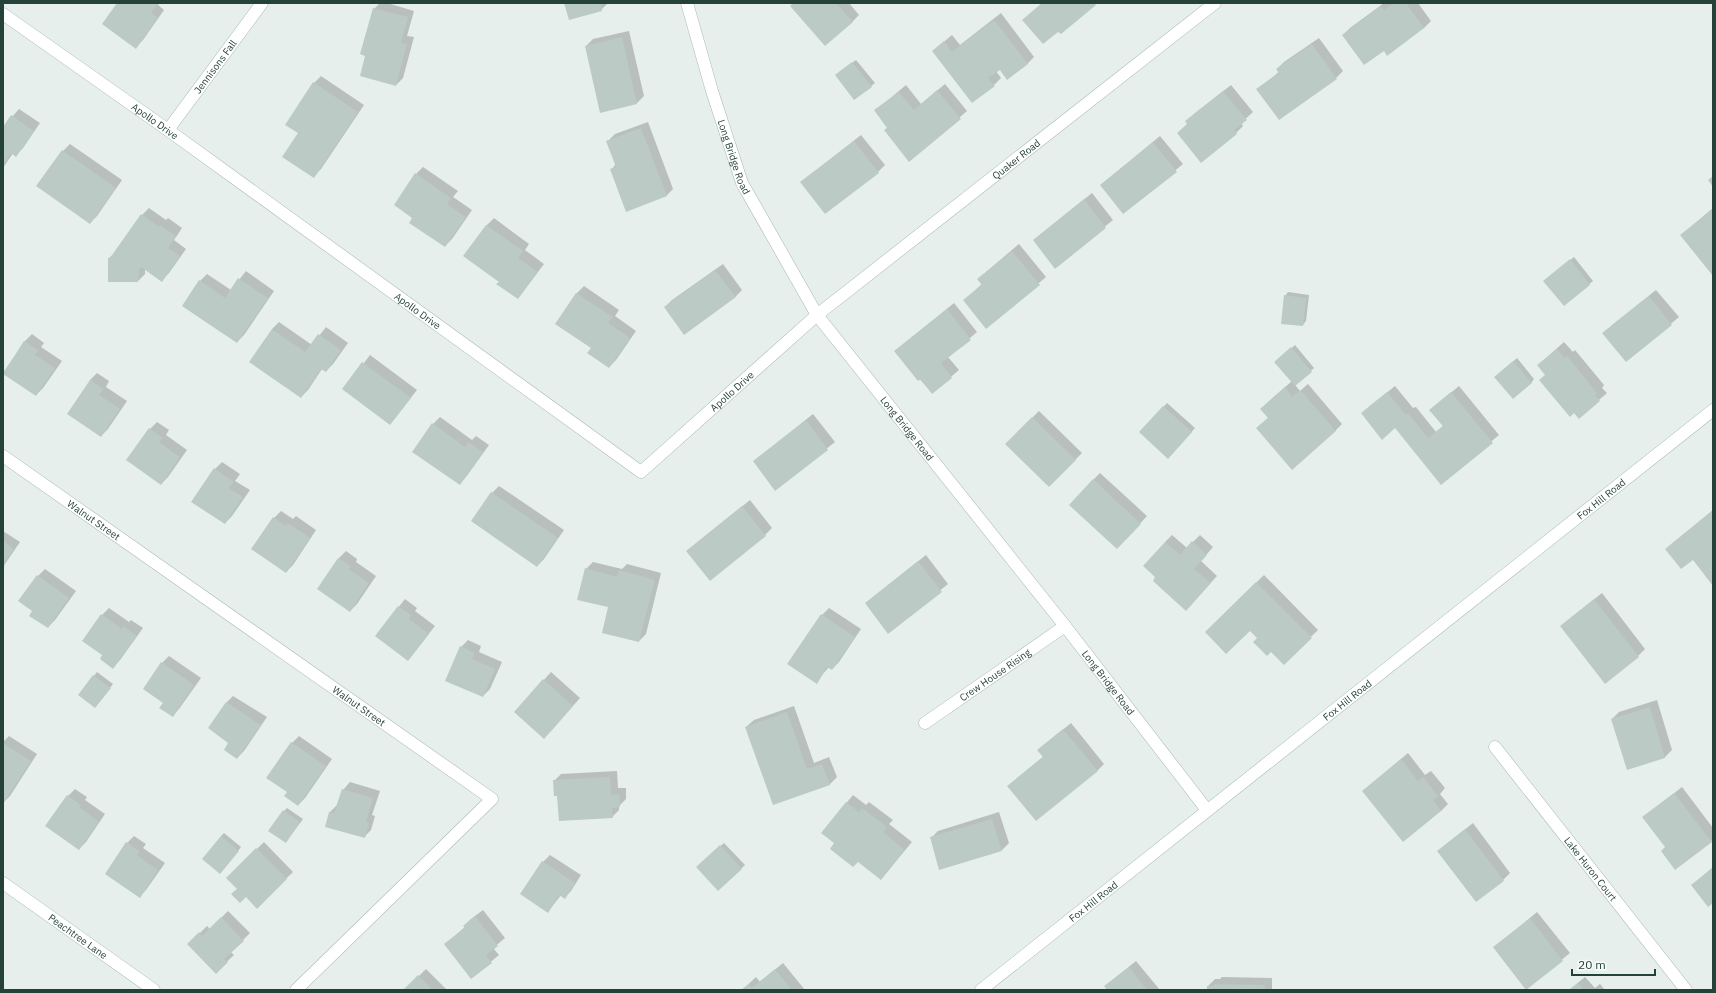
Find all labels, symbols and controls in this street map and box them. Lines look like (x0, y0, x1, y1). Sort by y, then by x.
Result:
street label: Jennisons Fall (191, 37, 239, 96)
street label: Apollo Drive (129, 100, 182, 142)
street label: Long Bridge Road (715, 118, 754, 197)
street label: Quaker Road (989, 136, 1043, 182)
street label: Apollo Drive (392, 289, 444, 332)
street label: Apollo Drive (707, 368, 757, 414)
street label: Long Bridge Road (878, 394, 937, 463)
street label: Fox Hill Road (1574, 475, 1628, 522)
street label: Walnut Street (65, 497, 123, 543)
street label: Crew House Rising (957, 645, 1034, 704)
street label: Long Bridge Road (1079, 647, 1138, 717)
street label: Fox Hill Road (1320, 677, 1374, 723)
street label: Walnut Street (330, 683, 388, 729)
street label: Lake Huron Court (1562, 834, 1620, 904)
street label: Fox Hill Road (1066, 878, 1120, 925)
street label: Peachtree Lane (46, 911, 111, 962)
scale bar (1572, 951, 1655, 977)
text: 20 m (1578, 957, 1606, 972)

